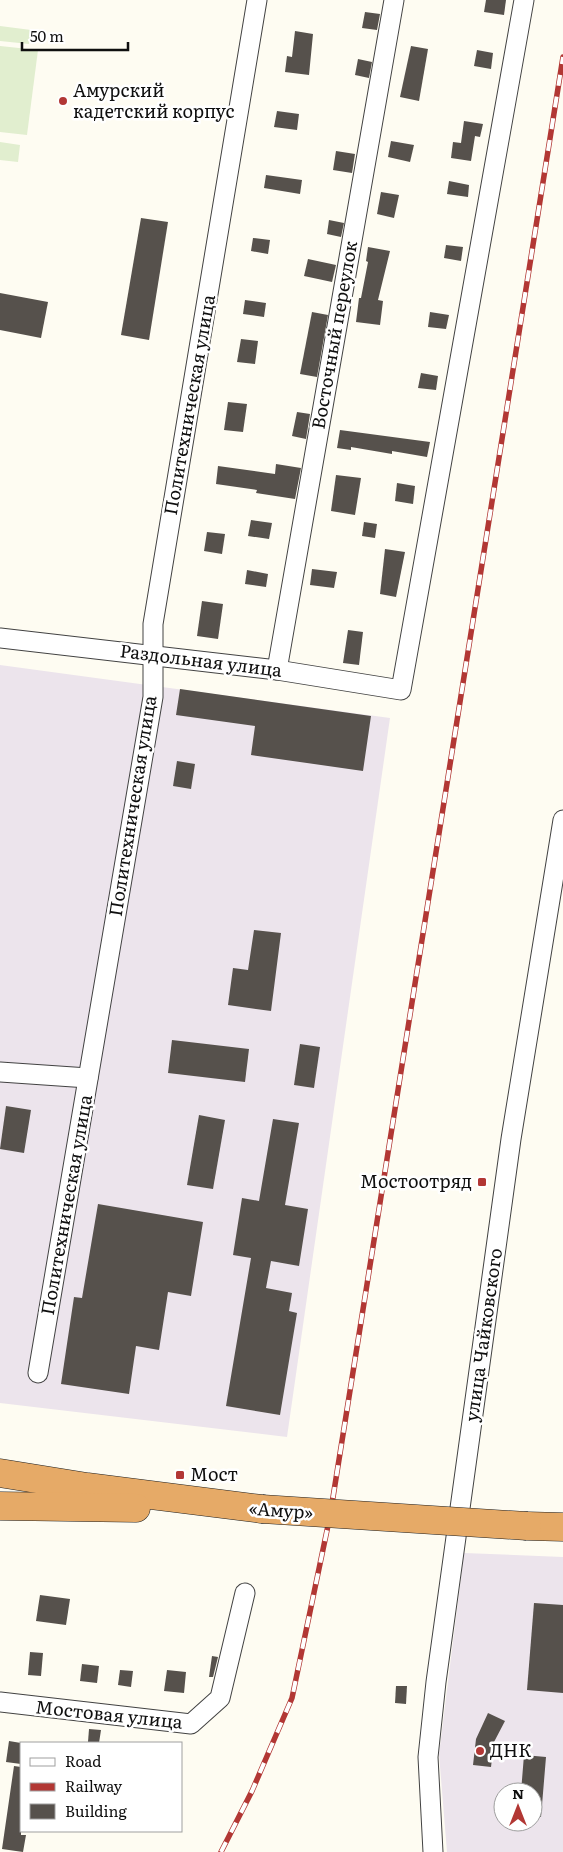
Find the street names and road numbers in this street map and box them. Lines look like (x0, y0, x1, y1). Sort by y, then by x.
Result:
street label: Восточный переулок (304, 238, 363, 431)
street label: Политехническая улица (156, 292, 221, 517)
street label: Раздольная улица (119, 636, 284, 683)
street label: Политехническая улица (101, 693, 162, 918)
street label: Политехническая улица (33, 1092, 98, 1317)
street label: улица Чайковского (457, 1246, 508, 1423)
street label: «Амур» (248, 1494, 314, 1525)
street label: Мостовая улица (34, 1692, 184, 1735)

